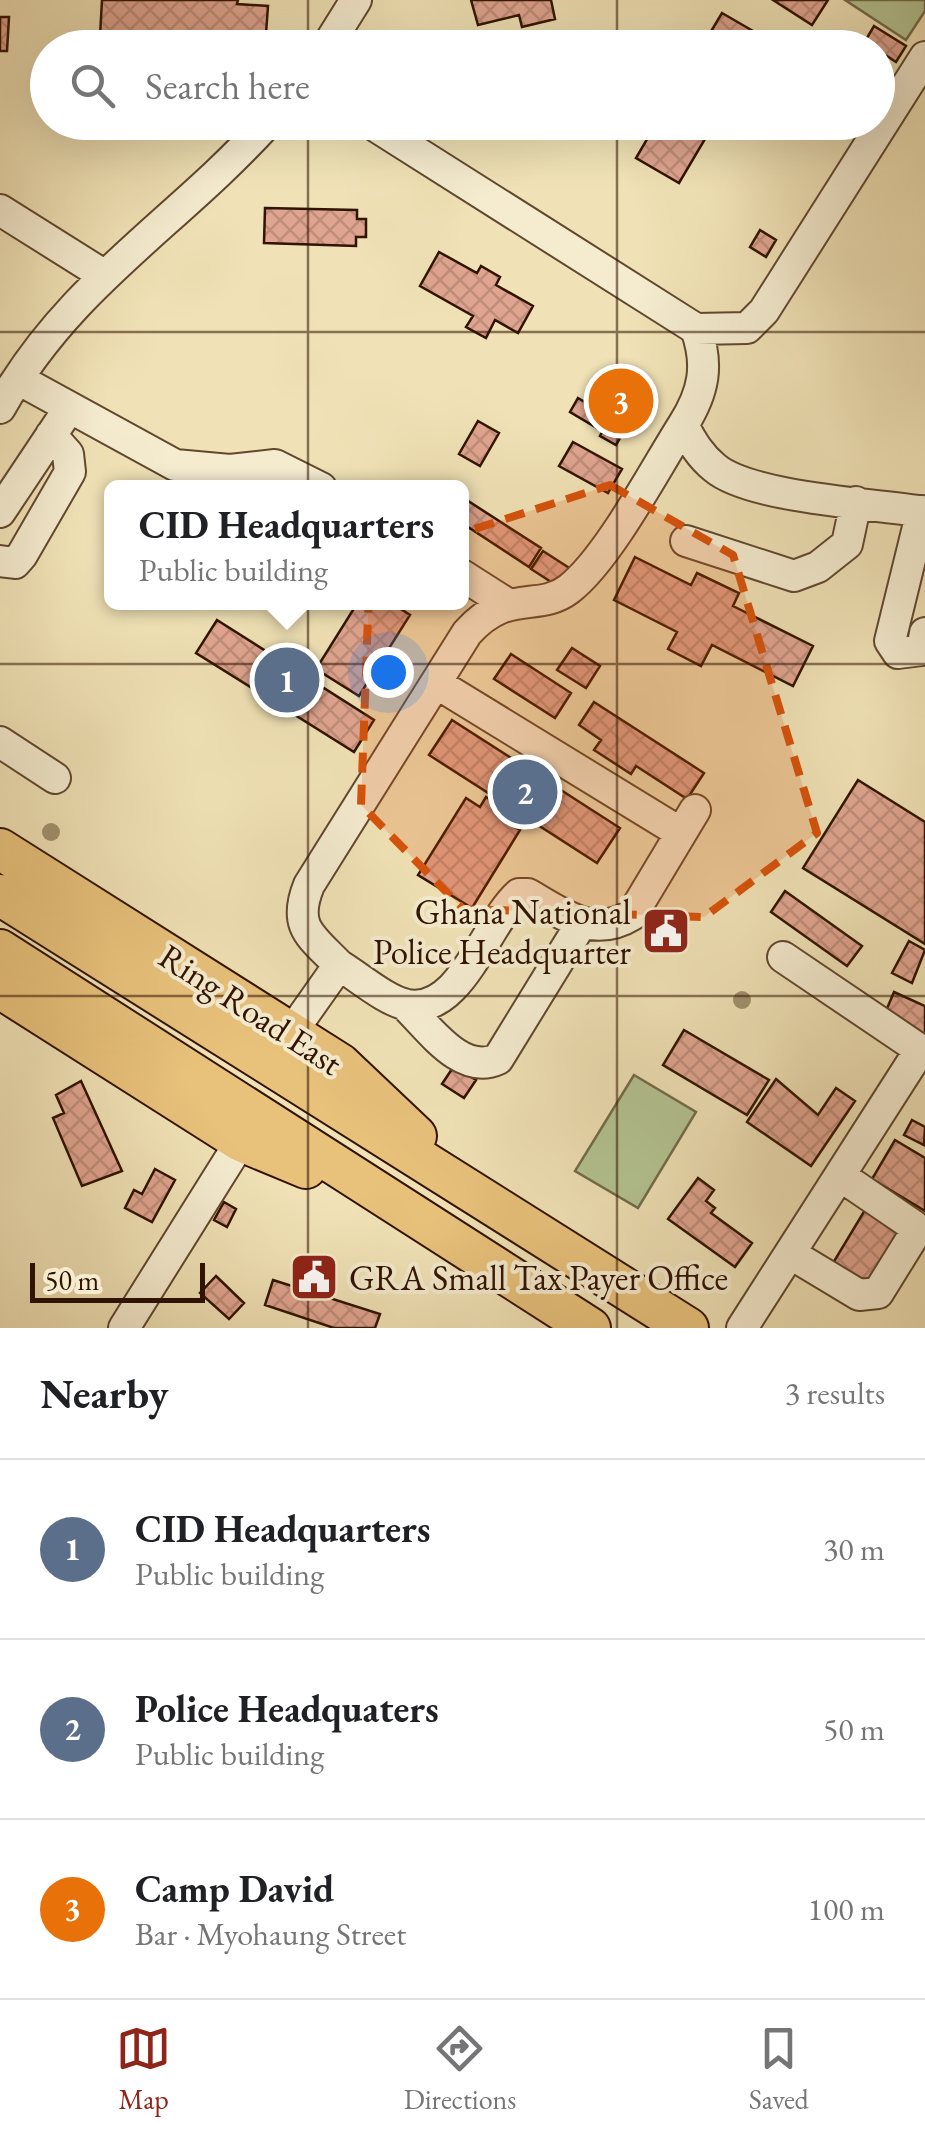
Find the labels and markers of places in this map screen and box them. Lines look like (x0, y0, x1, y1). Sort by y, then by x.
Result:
pin: 3 (588, 364, 654, 438)
pin: 1 (254, 642, 320, 718)
pin: 2 (492, 754, 558, 830)
place label: Ghana National Police Headquarter (373, 889, 631, 974)
public building icon: Ghana National Police Headquarter (640, 905, 692, 957)
public building icon: GRA Small Tax Payer Office (288, 1251, 340, 1303)
place label: GRA Small Tax Payer Office (349, 1255, 728, 1300)

